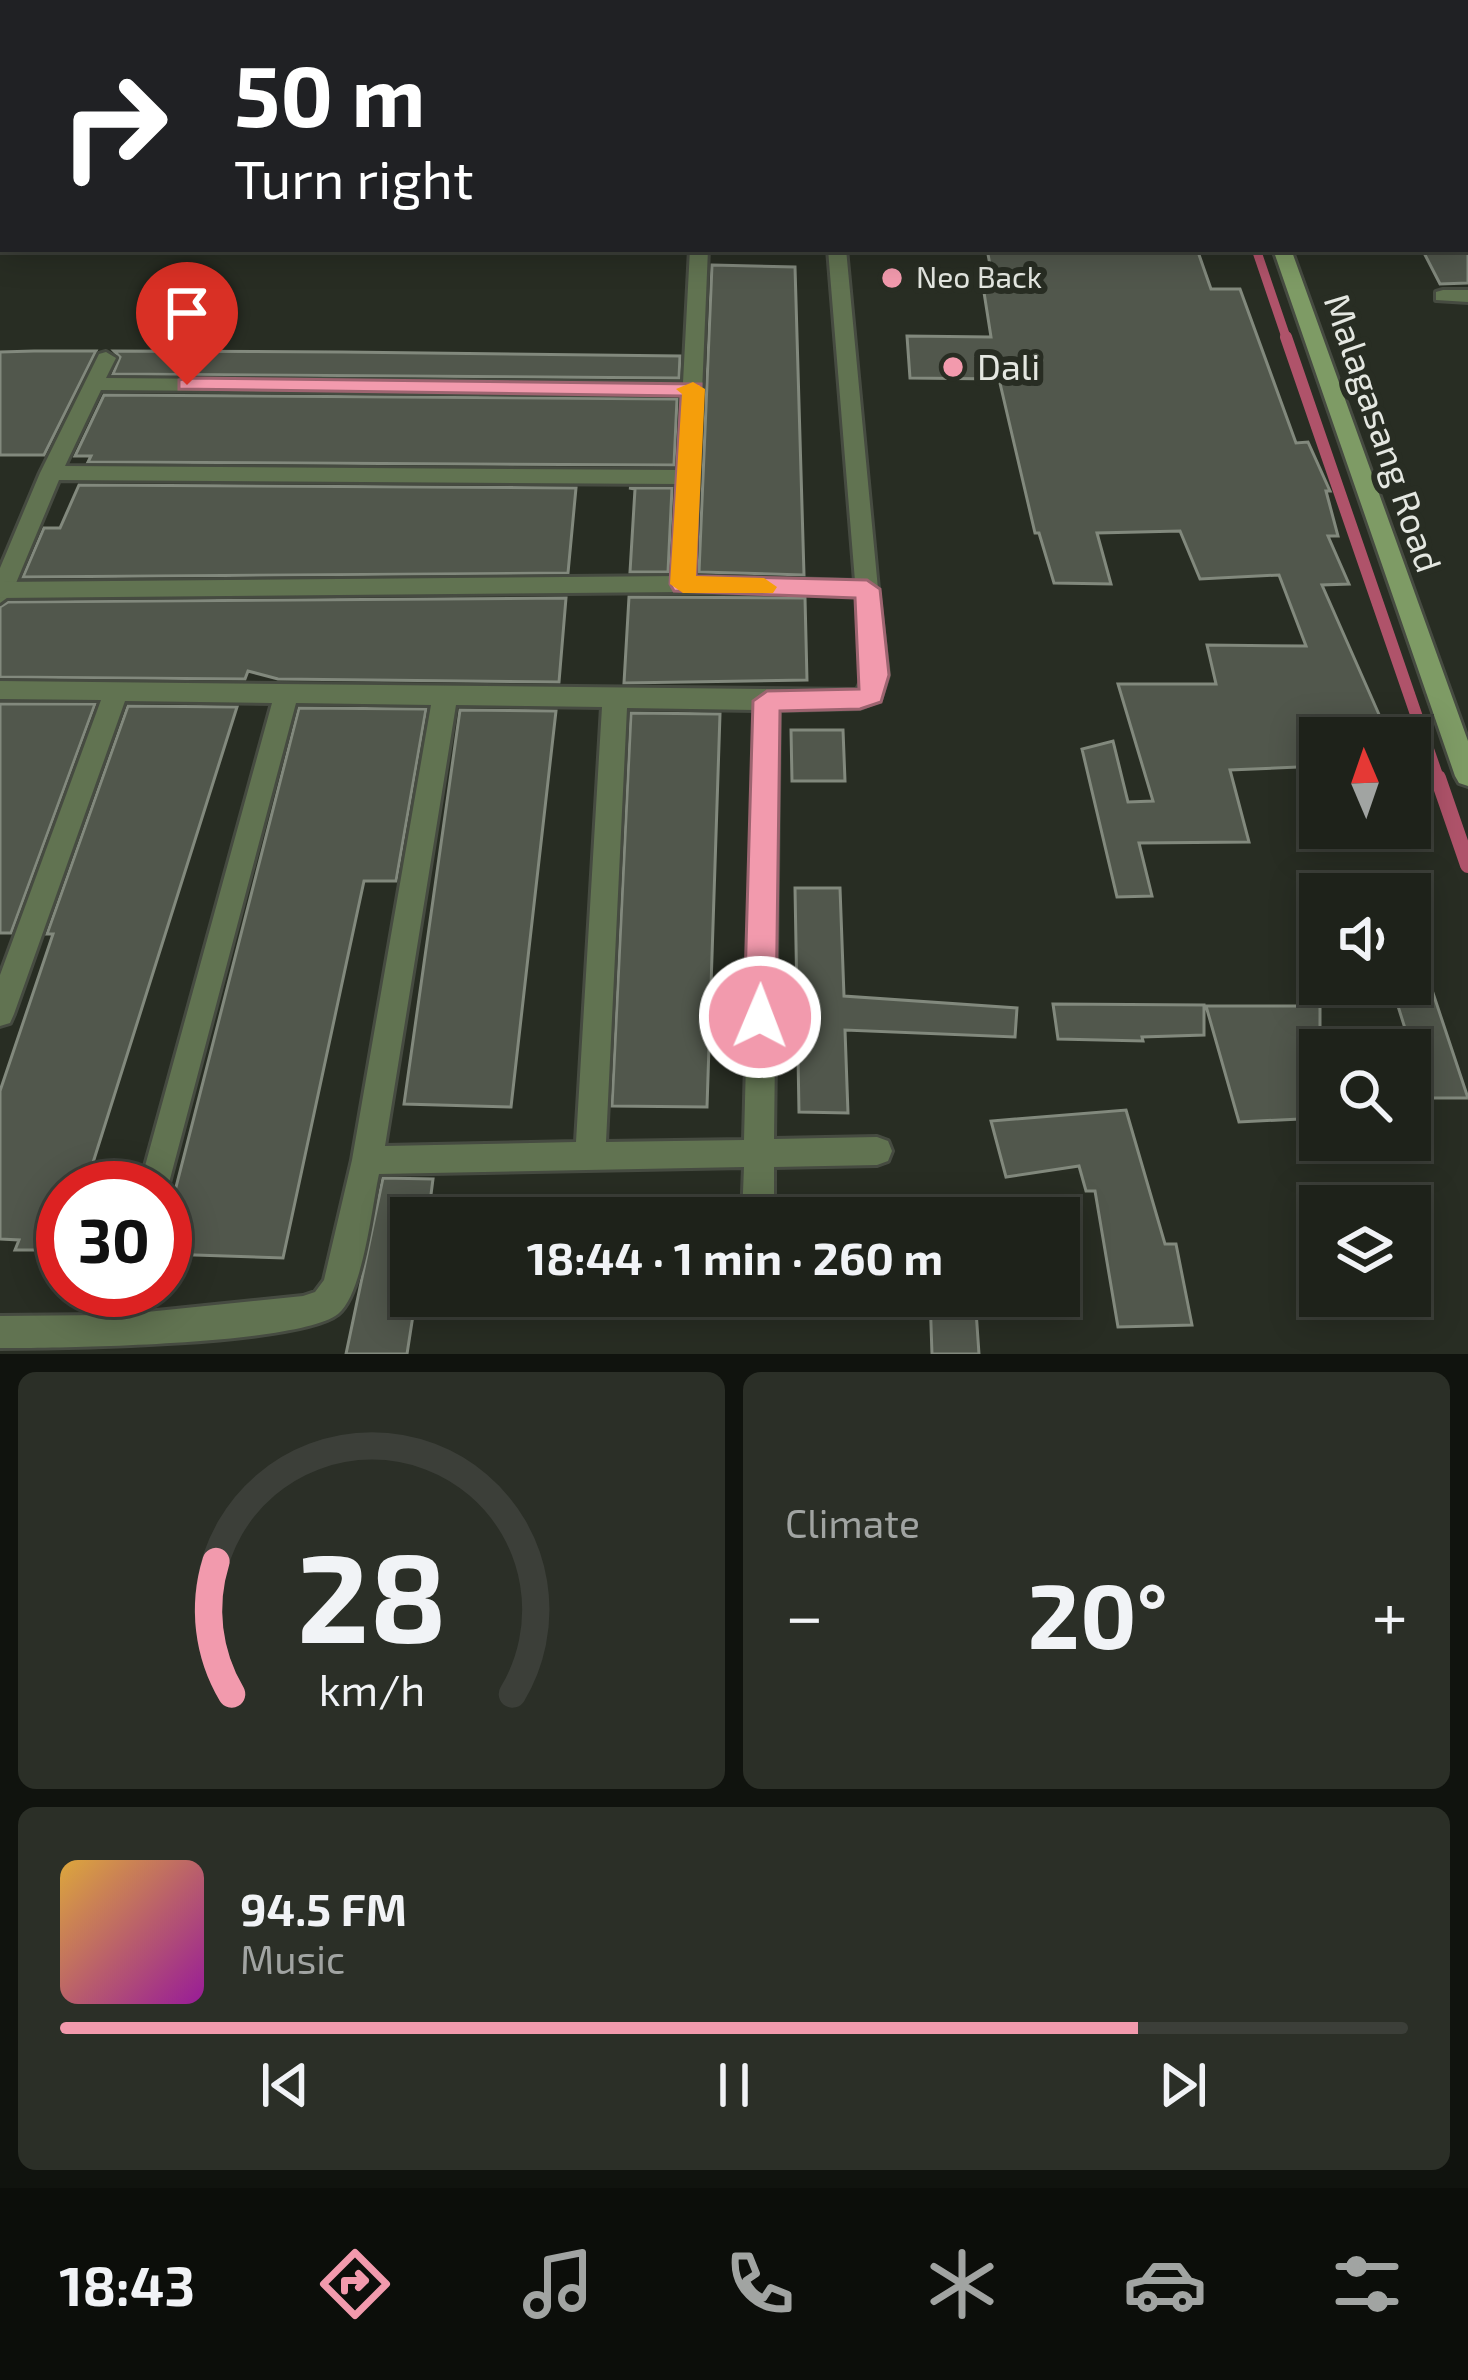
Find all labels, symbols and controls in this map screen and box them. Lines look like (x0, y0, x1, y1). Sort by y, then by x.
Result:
text: 50 m (234, 43, 426, 144)
icon: right (36, 48, 192, 204)
text: Turn right (234, 145, 474, 210)
place label: Neo Back (916, 258, 1042, 294)
pin (136, 262, 238, 385)
marker: Neo Back (879, 265, 905, 291)
icon: arrive (154, 280, 220, 346)
street label: Malagasang Road (1317, 288, 1452, 577)
place label: Dali (977, 344, 1040, 387)
marker: Dali (940, 354, 966, 380)
north arrow (1299, 717, 1431, 849)
map controls (1299, 717, 1431, 1317)
button: sound (1299, 873, 1431, 1005)
position arrow (697, 954, 823, 1080)
button: search (1299, 1029, 1431, 1161)
speed limit sign: 30 (36, 1161, 192, 1317)
button: layers (1299, 1185, 1431, 1317)
text: 18:44 · 1 min · 260 m (527, 1230, 943, 1284)
text: Climate (785, 1499, 920, 1546)
text: 28 (296, 1518, 447, 1668)
text: 20° (1028, 1559, 1168, 1667)
text: − (785, 1574, 824, 1653)
text: + (1372, 1574, 1408, 1653)
text: km/h (318, 1662, 425, 1714)
text: 94.5 FM (240, 1881, 407, 1935)
text: Music (240, 1935, 345, 1982)
icon: previous (252, 2052, 318, 2118)
icon: pause (701, 2052, 767, 2118)
icon: next (1150, 2052, 1216, 2118)
icon: directions (313, 2242, 397, 2326)
icon: music (516, 2242, 600, 2326)
icon: phone (718, 2242, 802, 2326)
icon: climate (920, 2242, 1004, 2326)
icon: car (1123, 2242, 1207, 2326)
icon: filters (1325, 2242, 1409, 2326)
text: 18:43 (59, 2252, 195, 2317)

